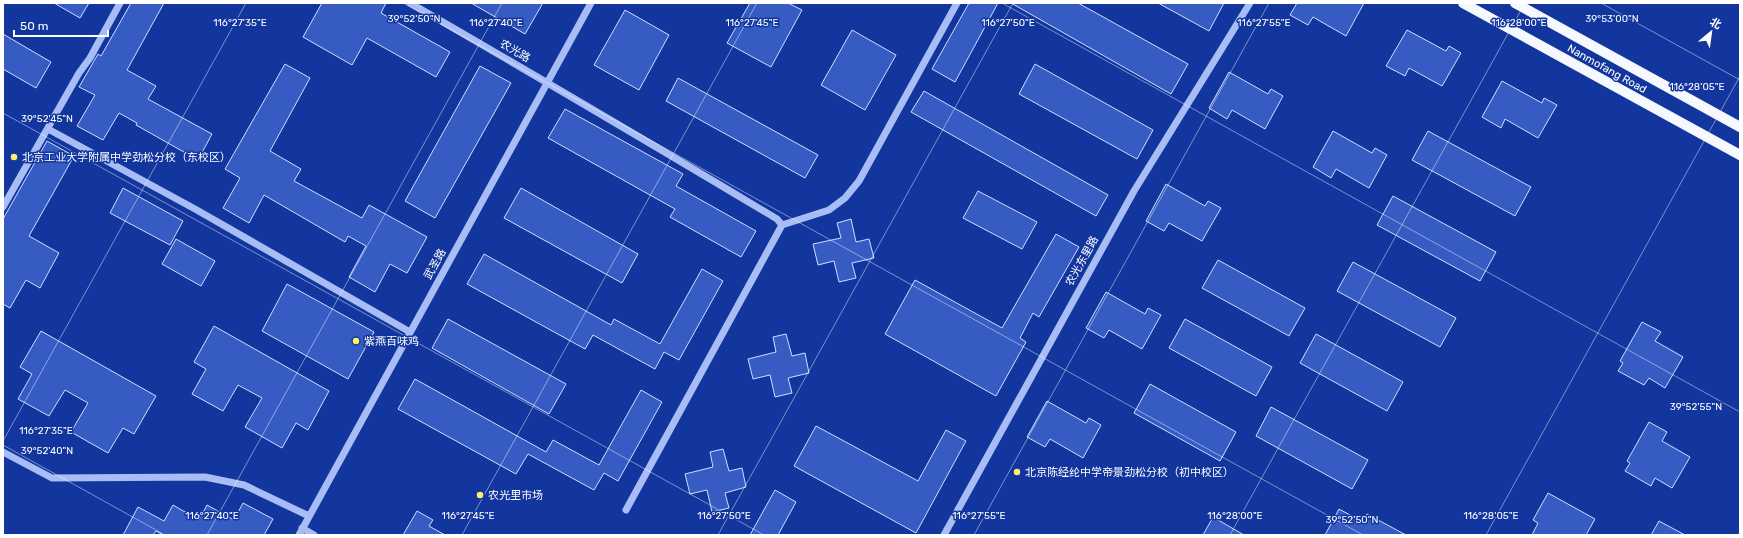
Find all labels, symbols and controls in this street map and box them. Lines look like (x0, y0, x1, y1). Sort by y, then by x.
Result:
scale bar (14, 12, 108, 38)
north arrow (1691, 12, 1731, 52)
text: 39°52'50"N (388, 13, 440, 25)
text: 39°53'00"N (1585, 13, 1639, 25)
text: 北 (1708, 15, 1724, 32)
text: 116°27'35"E (213, 17, 267, 29)
text: 116°27'40"E (469, 17, 523, 29)
text: 116°27'45"E (725, 17, 779, 29)
text: 116°27'50"E (981, 17, 1035, 29)
text: 116°27'55"E (1237, 17, 1291, 29)
text: 116°28'00"E (1491, 17, 1547, 29)
text: 50 m (20, 19, 48, 33)
street label: 农光路 (497, 37, 533, 65)
street label: Nanmofang Road (1565, 42, 1649, 96)
text: 116°28'05"E (1670, 81, 1724, 93)
text: 39°52'45"N (21, 113, 73, 125)
place label: 北京工业大学附属中学劲松分校（东校区） (22, 151, 231, 164)
marker: 北京工业大学附属中学劲松分校（东校区） (9, 152, 19, 162)
street label: 农光东里路 (1063, 234, 1101, 288)
street label: 武圣路 (421, 246, 449, 282)
place label: 紫燕百味鸡 (364, 335, 419, 348)
marker: 紫燕百味鸡 (351, 336, 361, 346)
text: 39°52'55"N (1670, 401, 1722, 413)
text: 116°27'35"E (19, 425, 73, 437)
text: 39°52'40"N (21, 445, 73, 457)
place label: 北京陈经纶中学帝景劲松分校（初中校区） (1025, 466, 1234, 479)
marker: 北京陈经纶中学帝景劲松分校（初中校区） (1012, 467, 1022, 477)
place label: 农光里市场 (488, 489, 543, 502)
marker: 农光里市场 (475, 490, 485, 500)
text: 116°27'40"E (185, 510, 239, 522)
text: 116°27'45"E (441, 510, 495, 522)
text: 116°27'50"E (697, 510, 751, 522)
text: 116°27'55"E (952, 510, 1006, 522)
text: 116°28'00"E (1207, 510, 1263, 522)
text: 116°28'05"E (1464, 510, 1518, 522)
text: 39°52'50"N (1326, 514, 1378, 526)

